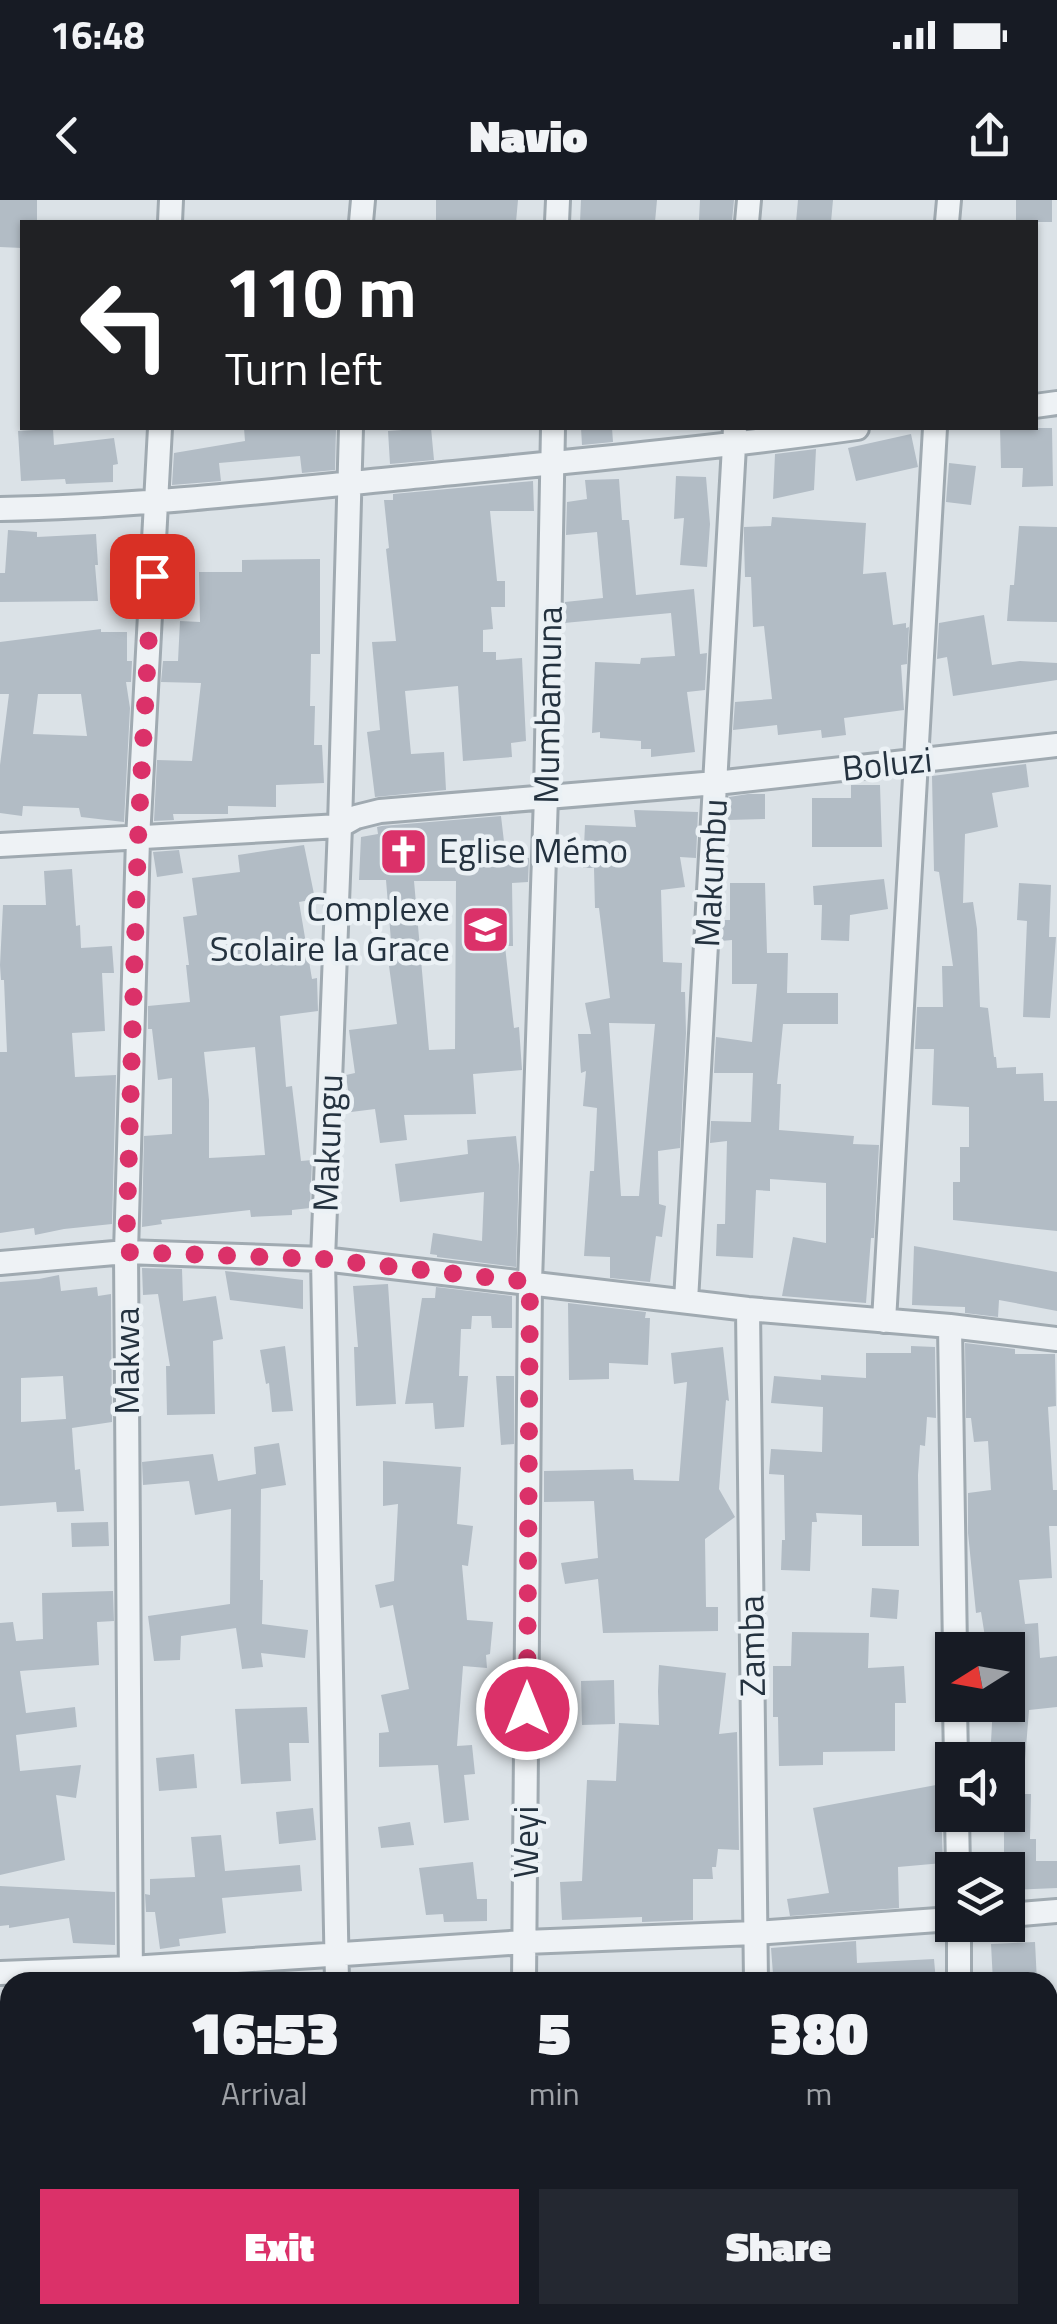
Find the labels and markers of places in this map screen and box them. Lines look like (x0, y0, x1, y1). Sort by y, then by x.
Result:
pin (110, 534, 195, 619)
place label: Eglise Mémo (439, 823, 628, 877)
church icon: Eglise Mémo (378, 825, 430, 877)
place label: Complexe Scolaire la Grace (210, 881, 450, 975)
school or university icon: Complexe Scolaire la Grace (459, 903, 511, 955)

